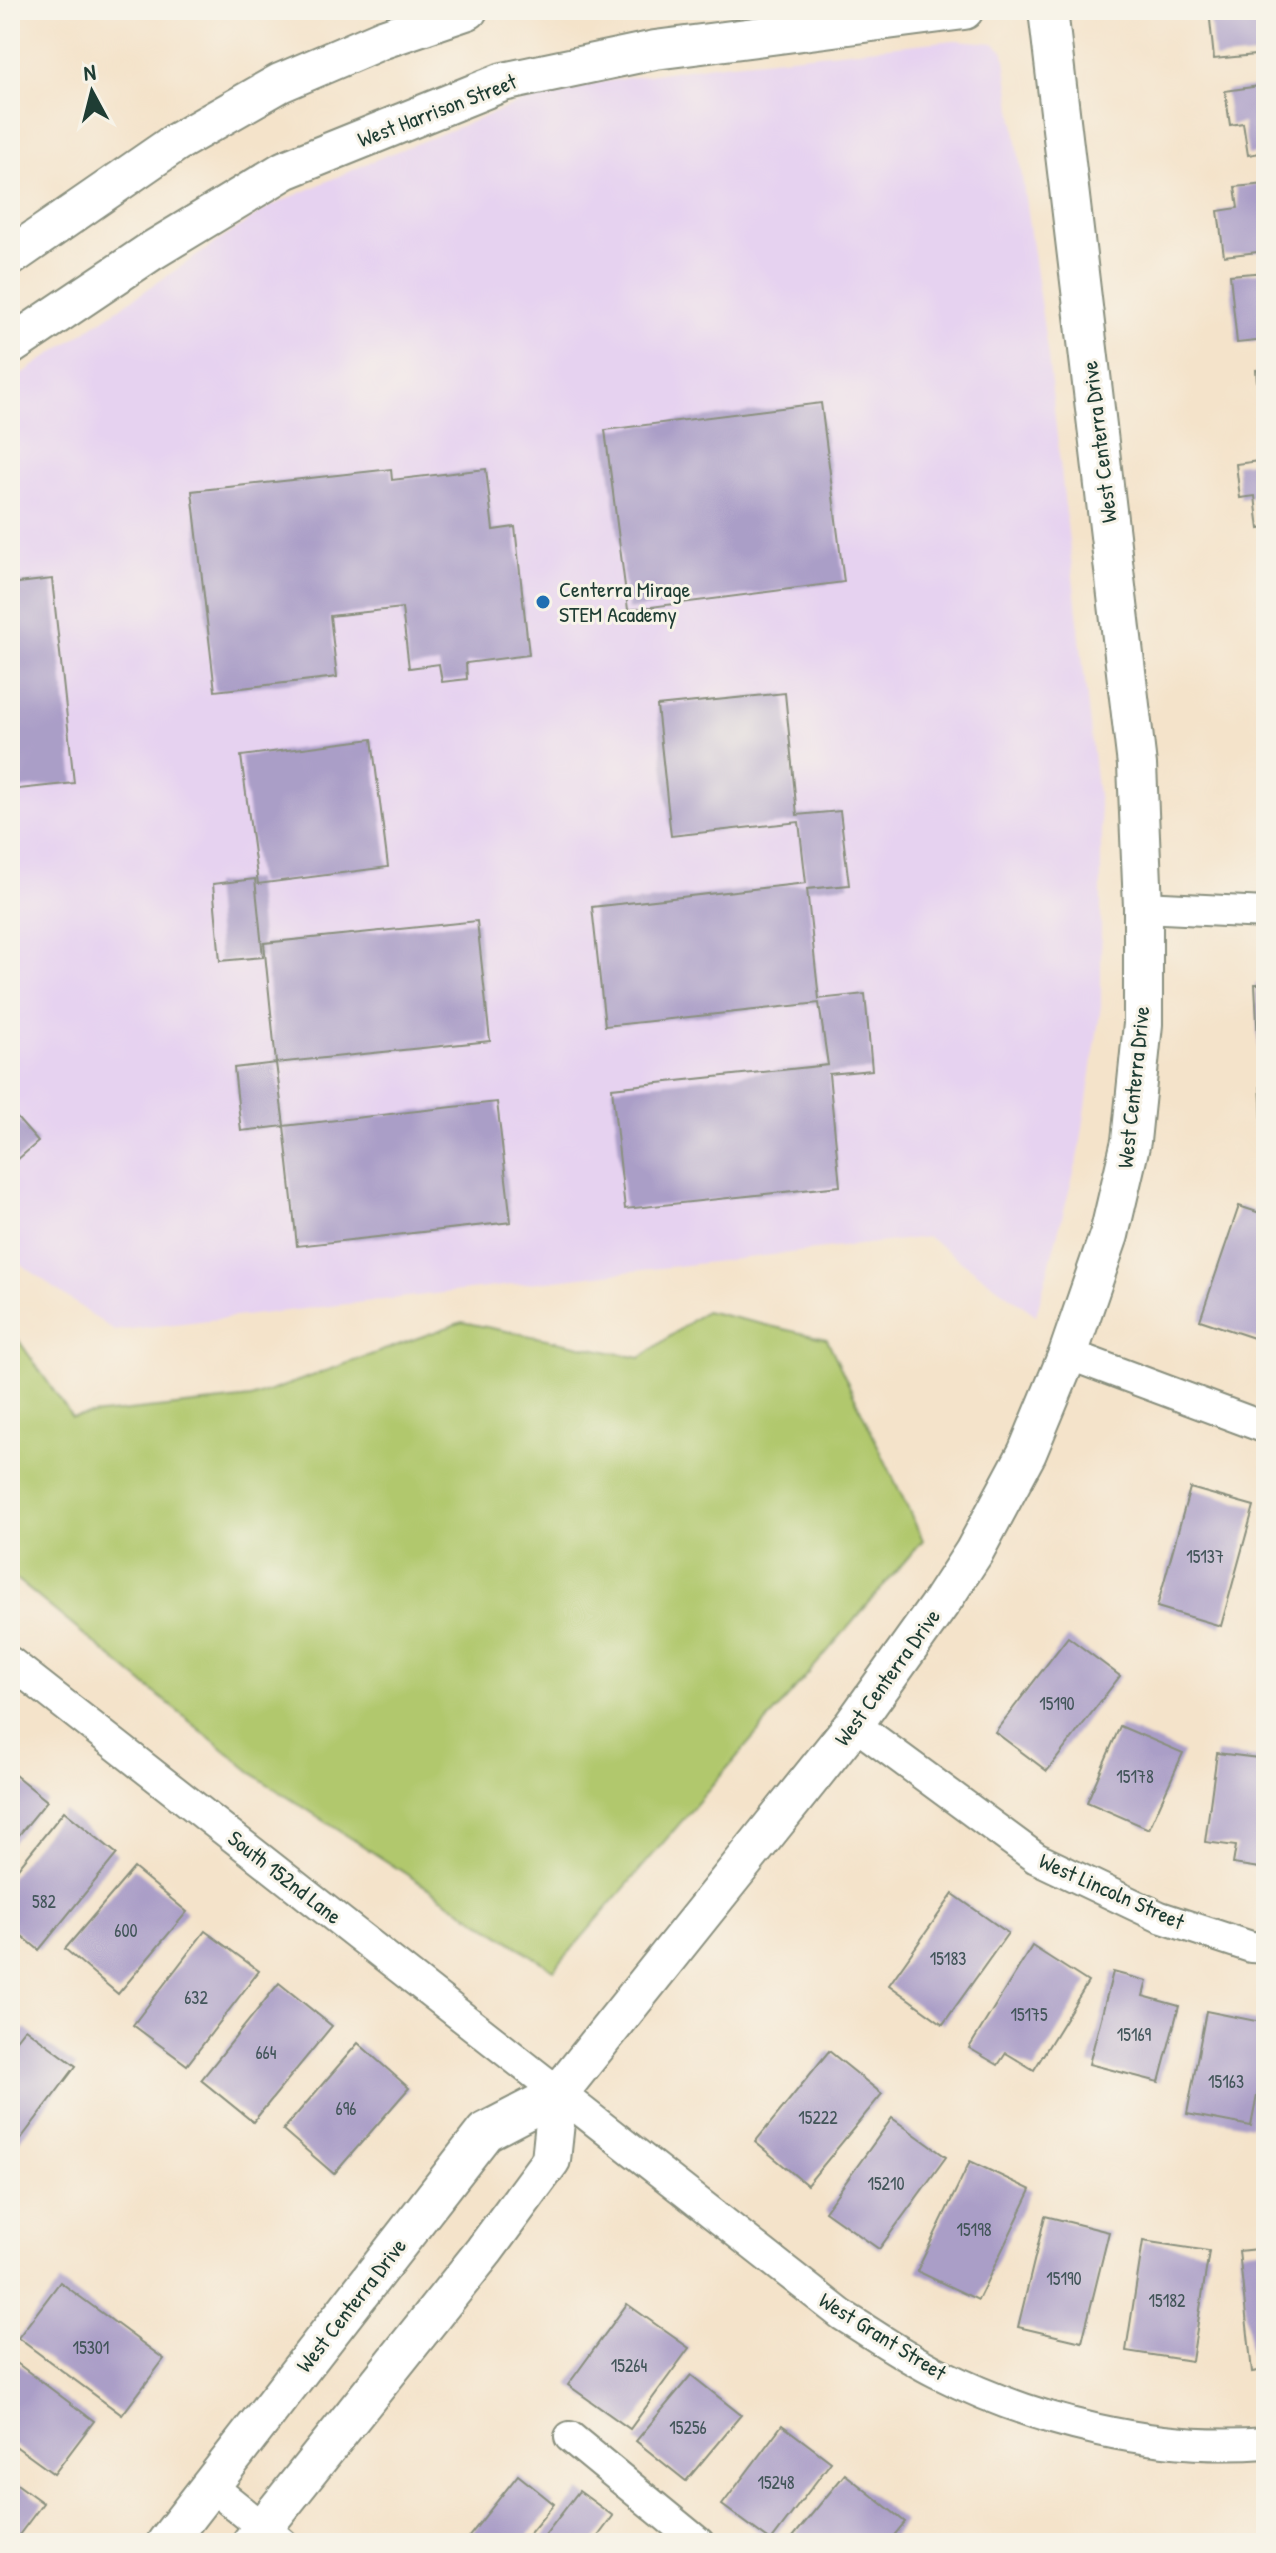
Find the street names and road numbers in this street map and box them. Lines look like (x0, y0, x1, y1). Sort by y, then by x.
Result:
street label: West Harrison Street (353, 66, 521, 154)
street label: West Centerra Drive (1074, 359, 1124, 524)
street label: West Centerra Drive (1110, 1004, 1156, 1169)
street label: West Centerra Drive (827, 1602, 947, 1752)
street label: South 152nd Lane (222, 1823, 348, 1931)
street label: West Lincoln Street (1035, 1846, 1190, 1937)
street label: West Centerra Drive (289, 2232, 413, 2378)
street label: West Grant Street (814, 2285, 953, 2387)

